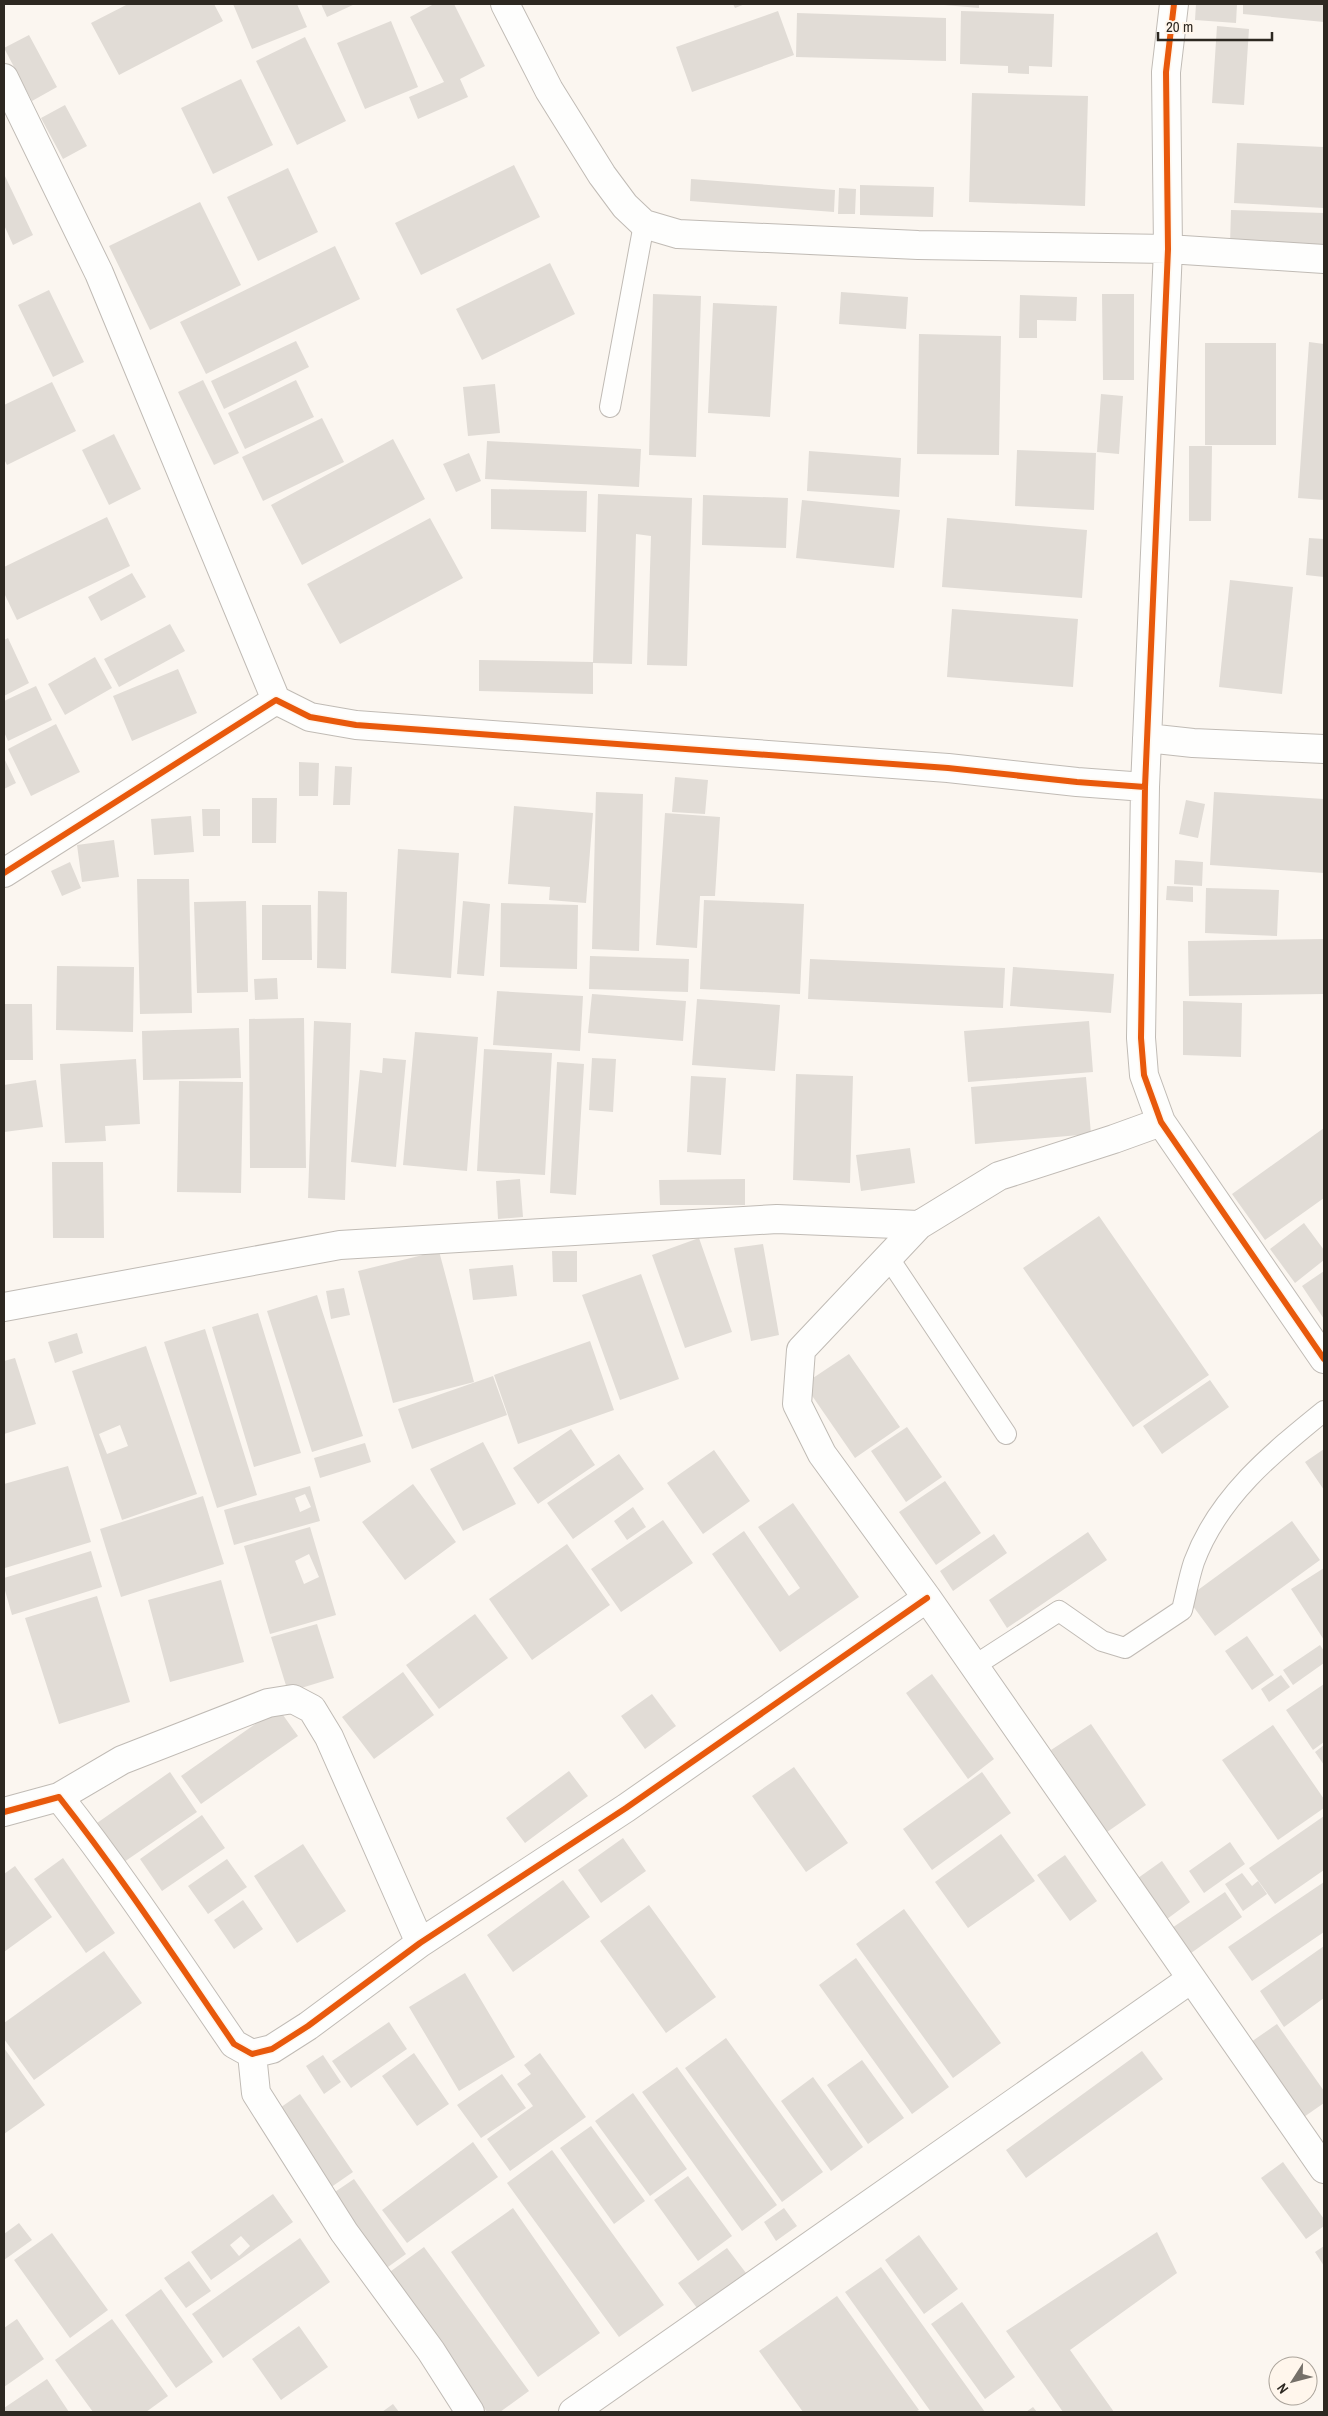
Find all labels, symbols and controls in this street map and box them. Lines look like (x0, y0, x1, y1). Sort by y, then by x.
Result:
scale bar (1158, 10, 1272, 42)
text: 20 m (1166, 16, 1193, 37)
north arrow (1268, 2356, 1318, 2406)
text: N (1273, 2380, 1292, 2397)

